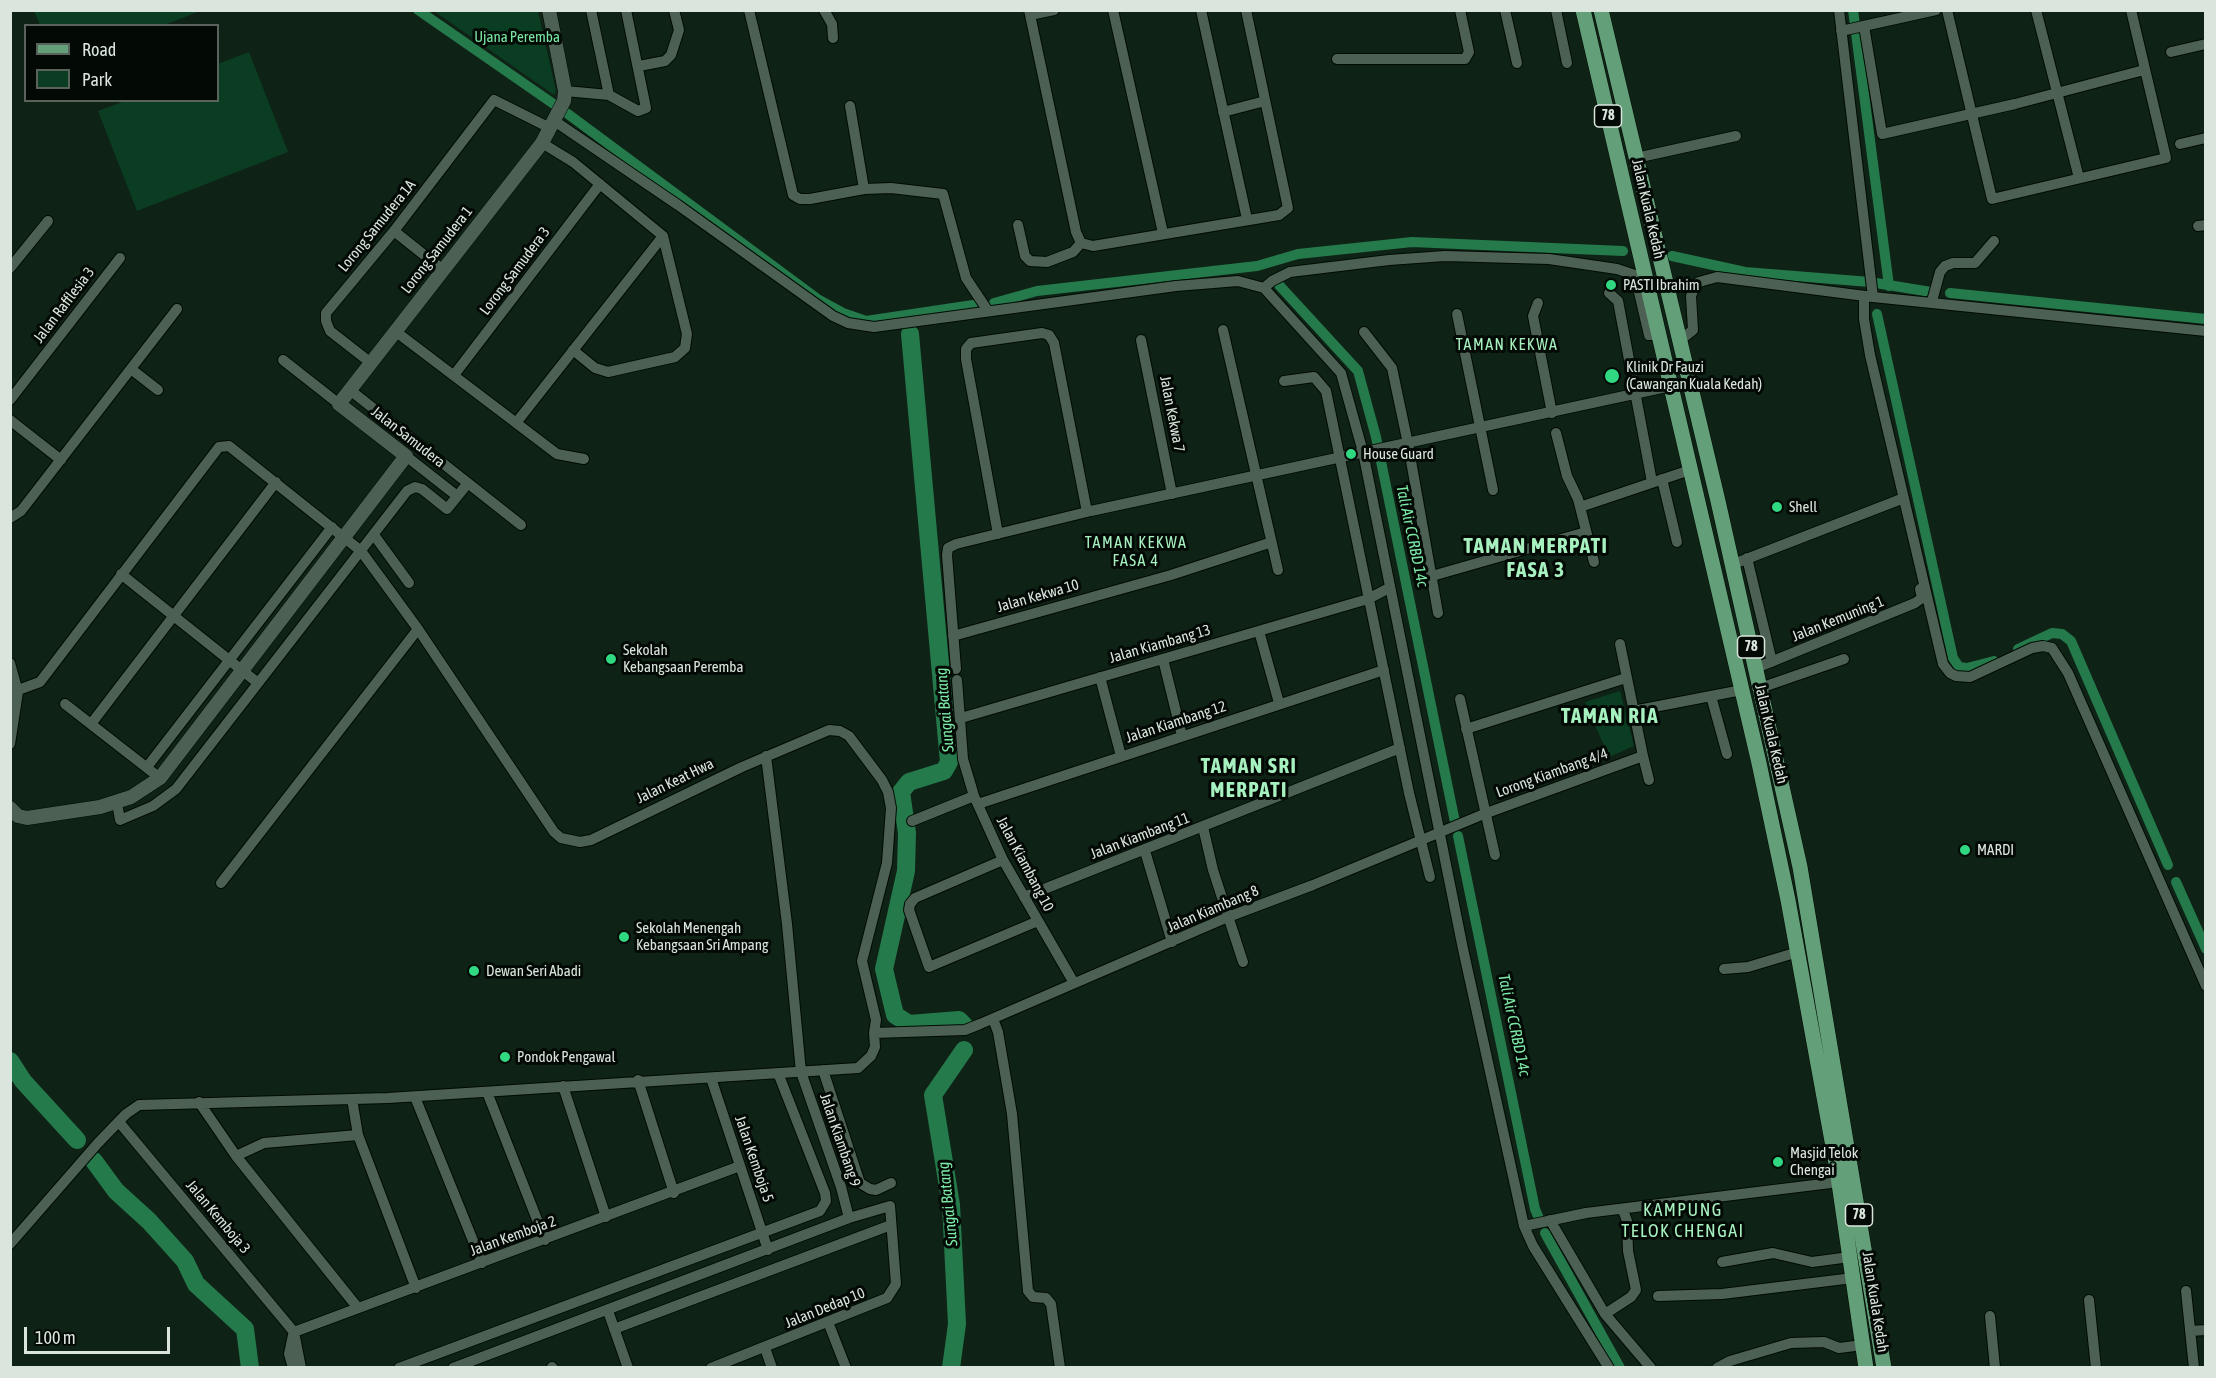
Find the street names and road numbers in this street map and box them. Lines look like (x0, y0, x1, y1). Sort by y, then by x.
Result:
road number: 78 (1594, 105, 1622, 127)
street label: Jalan Kuala Kedah (1628, 157, 1668, 261)
street label: Lorong Samudera 1A (334, 176, 420, 276)
street label: Lorong Samudera 1 (397, 203, 477, 297)
street label: Lorong Samudera 3 (476, 223, 554, 319)
street label: Jalan Rafflesia 3 (30, 264, 98, 346)
street label: Jalan Kekwa 7 (1156, 374, 1188, 454)
street label: Jalan Samudera (368, 403, 448, 471)
street label: Jalan Kekwa 10 (995, 576, 1081, 616)
street label: Jalan Kemuning 1 (1789, 592, 1887, 646)
street label: Jalan Kiambang 13 (1107, 621, 1213, 667)
road number: 78 (1738, 636, 1764, 658)
street label: Jalan Kuala Kedah (1751, 682, 1791, 786)
street label: Jalan Kiambang 12 (1123, 697, 1229, 747)
street label: Lorong Kiambang 4/4 (1494, 744, 1610, 802)
street label: Jalan Keat Hwa (633, 755, 717, 807)
street label: Jalan Kiambang 11 (1088, 809, 1192, 863)
street label: Jalan Kiambang 10 (993, 814, 1057, 914)
street label: Jalan Kiambang 8 (1165, 882, 1261, 936)
street label: Jalan Kiambang 9 (816, 1091, 864, 1189)
street label: Jalan Kemboja 5 (731, 1113, 777, 1205)
street label: Jalan Kemboja 3 (182, 1177, 254, 1257)
road number: 78 (1846, 1204, 1872, 1226)
street label: Jalan Kemboja 2 (467, 1212, 559, 1260)
street label: Jalan Kuala Kedah (1858, 1250, 1892, 1354)
street label: Jalan Dedap 10 (782, 1284, 868, 1332)

